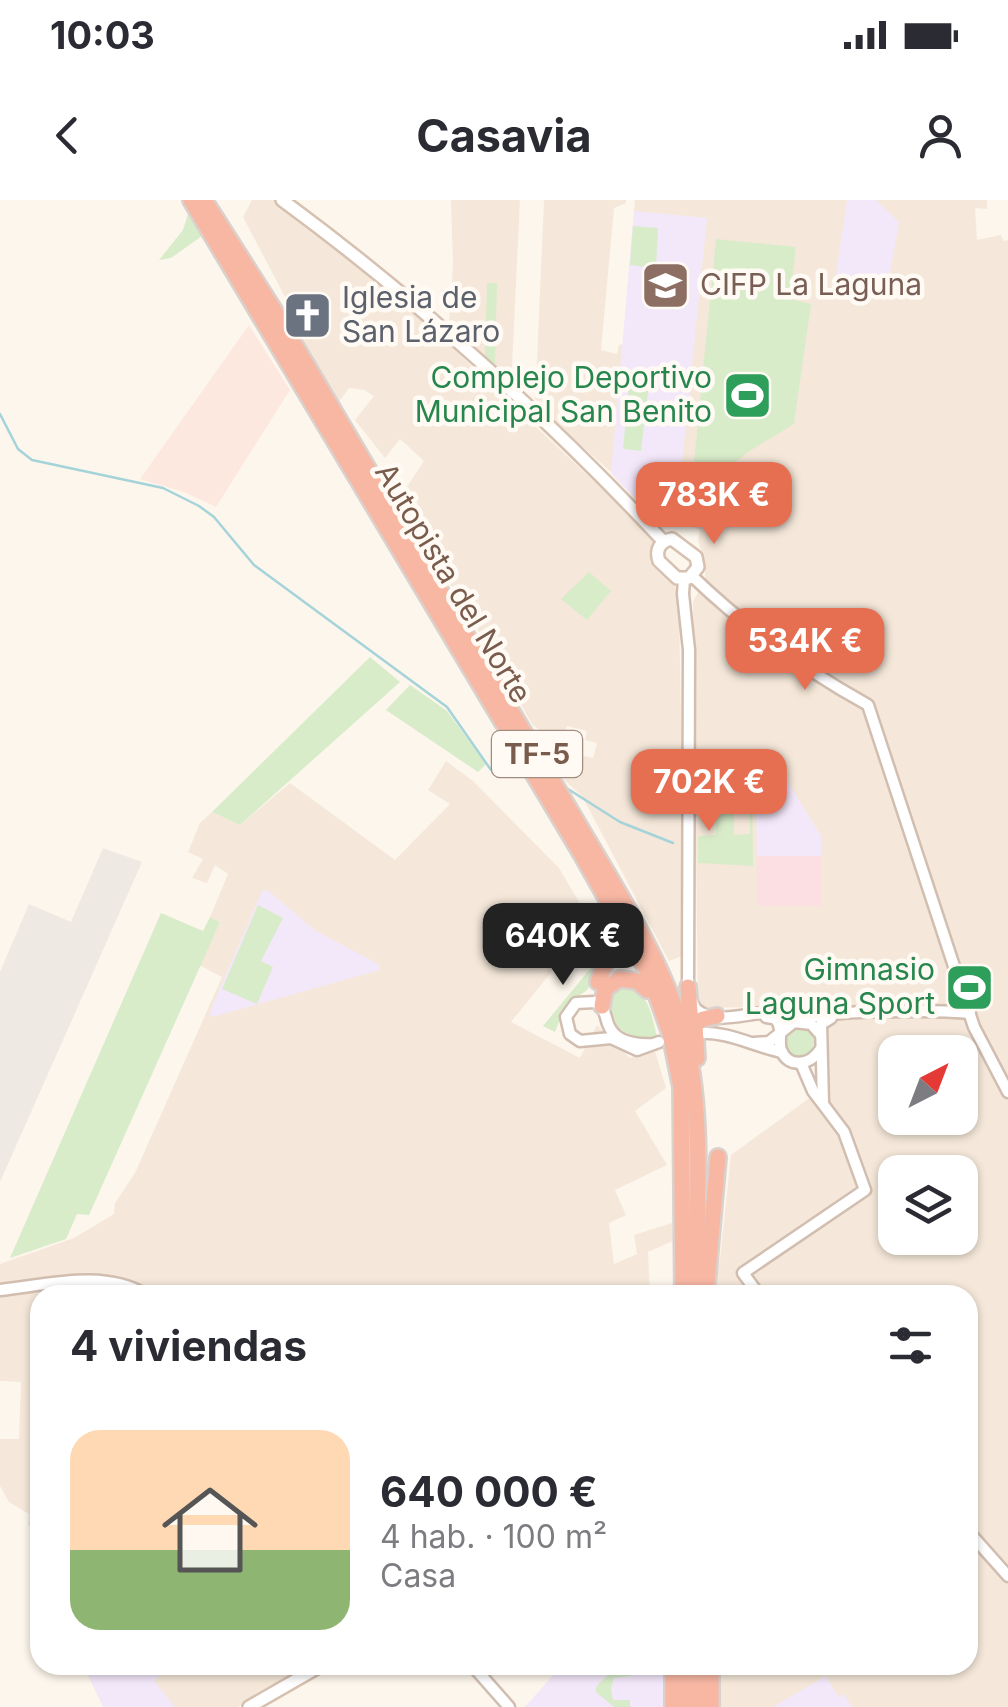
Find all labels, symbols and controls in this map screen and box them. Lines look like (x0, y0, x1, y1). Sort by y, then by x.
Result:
text: 10:03 (50, 12, 155, 58)
icon: back (40, 108, 95, 163)
text: Casavia (416, 108, 592, 163)
icon: person (913, 108, 968, 163)
school or university icon: CIFP La Laguna (639, 259, 691, 311)
place label: CIFP La Laguna (700, 266, 922, 302)
place label: Iglesia de San Lázaro (342, 279, 500, 349)
church icon: Iglesia de San Lázaro (281, 289, 333, 341)
place label: Complejo Deportivo Municipal San Benito (415, 359, 712, 429)
sports icon: Complejo Deportivo Municipal San Benito (721, 369, 773, 421)
street label: Autopista del Norte (368, 456, 540, 709)
pin: 783K € (633, 462, 795, 547)
text: 783K € (658, 475, 770, 514)
pin: 534K € (724, 608, 886, 693)
text: 534K € (747, 621, 863, 660)
road number: TF-5 (492, 731, 582, 777)
pin: 702K € (628, 749, 790, 834)
text: 702K € (653, 762, 765, 801)
pin: 640K € (482, 903, 644, 988)
text: 640K € (505, 916, 621, 955)
place label: Gimnasio Laguna Sport (745, 951, 935, 1021)
sports icon: Gimnasio Laguna Sport (944, 961, 996, 1013)
north arrow (878, 1035, 978, 1135)
map controls (878, 1035, 978, 1255)
button: layers (878, 1155, 978, 1255)
icon: filters (883, 1318, 938, 1373)
text: 4 viviendas (70, 1320, 307, 1371)
text: 640 000 € (380, 1466, 598, 1517)
icon: home (150, 1470, 270, 1590)
text: 4 hab. · 100 m² (380, 1517, 607, 1556)
text: Casa (380, 1556, 456, 1595)

